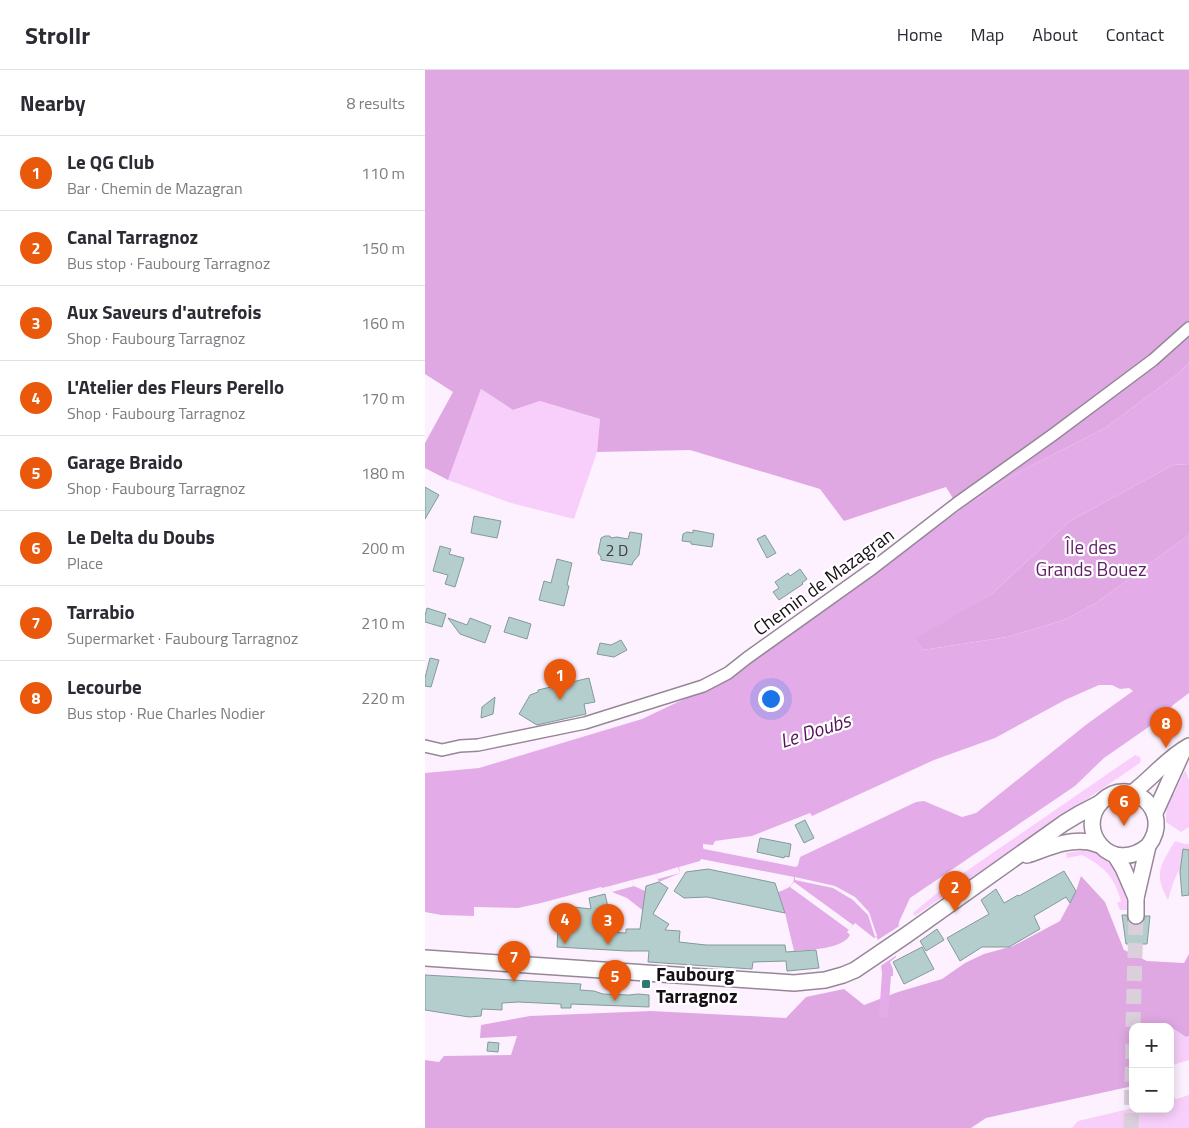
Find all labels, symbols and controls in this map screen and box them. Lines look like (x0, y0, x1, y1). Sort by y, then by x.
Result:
text: Strollr (25, 17, 90, 53)
text: Home (897, 21, 943, 48)
text: Map (971, 21, 1004, 48)
text: About (1032, 21, 1078, 48)
text: Contact (1106, 21, 1164, 48)
text: Nearby (20, 87, 85, 119)
text: 8 results (346, 91, 405, 115)
text: Le QG Club (67, 147, 154, 176)
text: 1 (32, 161, 40, 185)
text: 110 m (361, 161, 405, 185)
text: Bar · Chemin de Mazagran (67, 176, 242, 200)
text: Canal Tarragnoz (67, 222, 198, 251)
text: 2 (32, 236, 40, 260)
text: 150 m (361, 236, 405, 260)
text: Bus stop · Faubourg Tarragnoz (67, 251, 270, 275)
text: Aux Saveurs d'autrefois (67, 297, 261, 326)
text: 3 (32, 311, 40, 335)
text: 160 m (361, 311, 405, 335)
text: Shop · Faubourg Tarragnoz (67, 326, 245, 350)
text: L'Atelier des Fleurs Perello (67, 372, 284, 401)
text: 4 (32, 386, 40, 410)
text: 170 m (361, 386, 405, 410)
text: Shop · Faubourg Tarragnoz (67, 401, 245, 425)
text: Garage Braido (67, 447, 183, 476)
text: 5 (32, 461, 40, 485)
text: 180 m (361, 461, 405, 485)
text: Shop · Faubourg Tarragnoz (67, 476, 245, 500)
street label: Chemin de Mazagran (746, 520, 900, 642)
text: Le Delta du Doubs (67, 522, 215, 551)
park label: Île des Grands Bouez (1035, 532, 1147, 583)
text: 6 (32, 536, 40, 560)
text: 200 m (361, 536, 405, 560)
house number: 2 D (606, 538, 628, 562)
text: Place (67, 551, 103, 575)
text: Tarrabio (67, 597, 135, 626)
text: 7 (32, 611, 40, 635)
text: 210 m (361, 611, 405, 635)
text: Supermarket · Faubourg Tarragnoz (67, 626, 298, 650)
pin: 1 (544, 659, 576, 700)
text: Lecourbe (67, 672, 142, 701)
text: 8 (32, 686, 40, 710)
text: 220 m (361, 686, 405, 710)
your location (758, 686, 784, 712)
text: Bus stop · Rue Charles Nodier (67, 701, 265, 725)
water label: Le Doubs (776, 704, 856, 756)
pin: 8 (1150, 707, 1182, 748)
pin: 6 (1108, 785, 1140, 826)
pin: 2 (939, 871, 971, 912)
pin: 4 (549, 903, 581, 944)
pin: 3 (592, 904, 624, 945)
pin: 7 (498, 941, 530, 982)
place label: Faubourg Tarragnoz (656, 959, 738, 1010)
pin: 5 (599, 960, 631, 1001)
marker: Faubourg Tarragnoz (640, 978, 652, 990)
map controls (1129, 1023, 1174, 1113)
button: + (1129, 1023, 1174, 1068)
button: − (1129, 1068, 1174, 1113)

